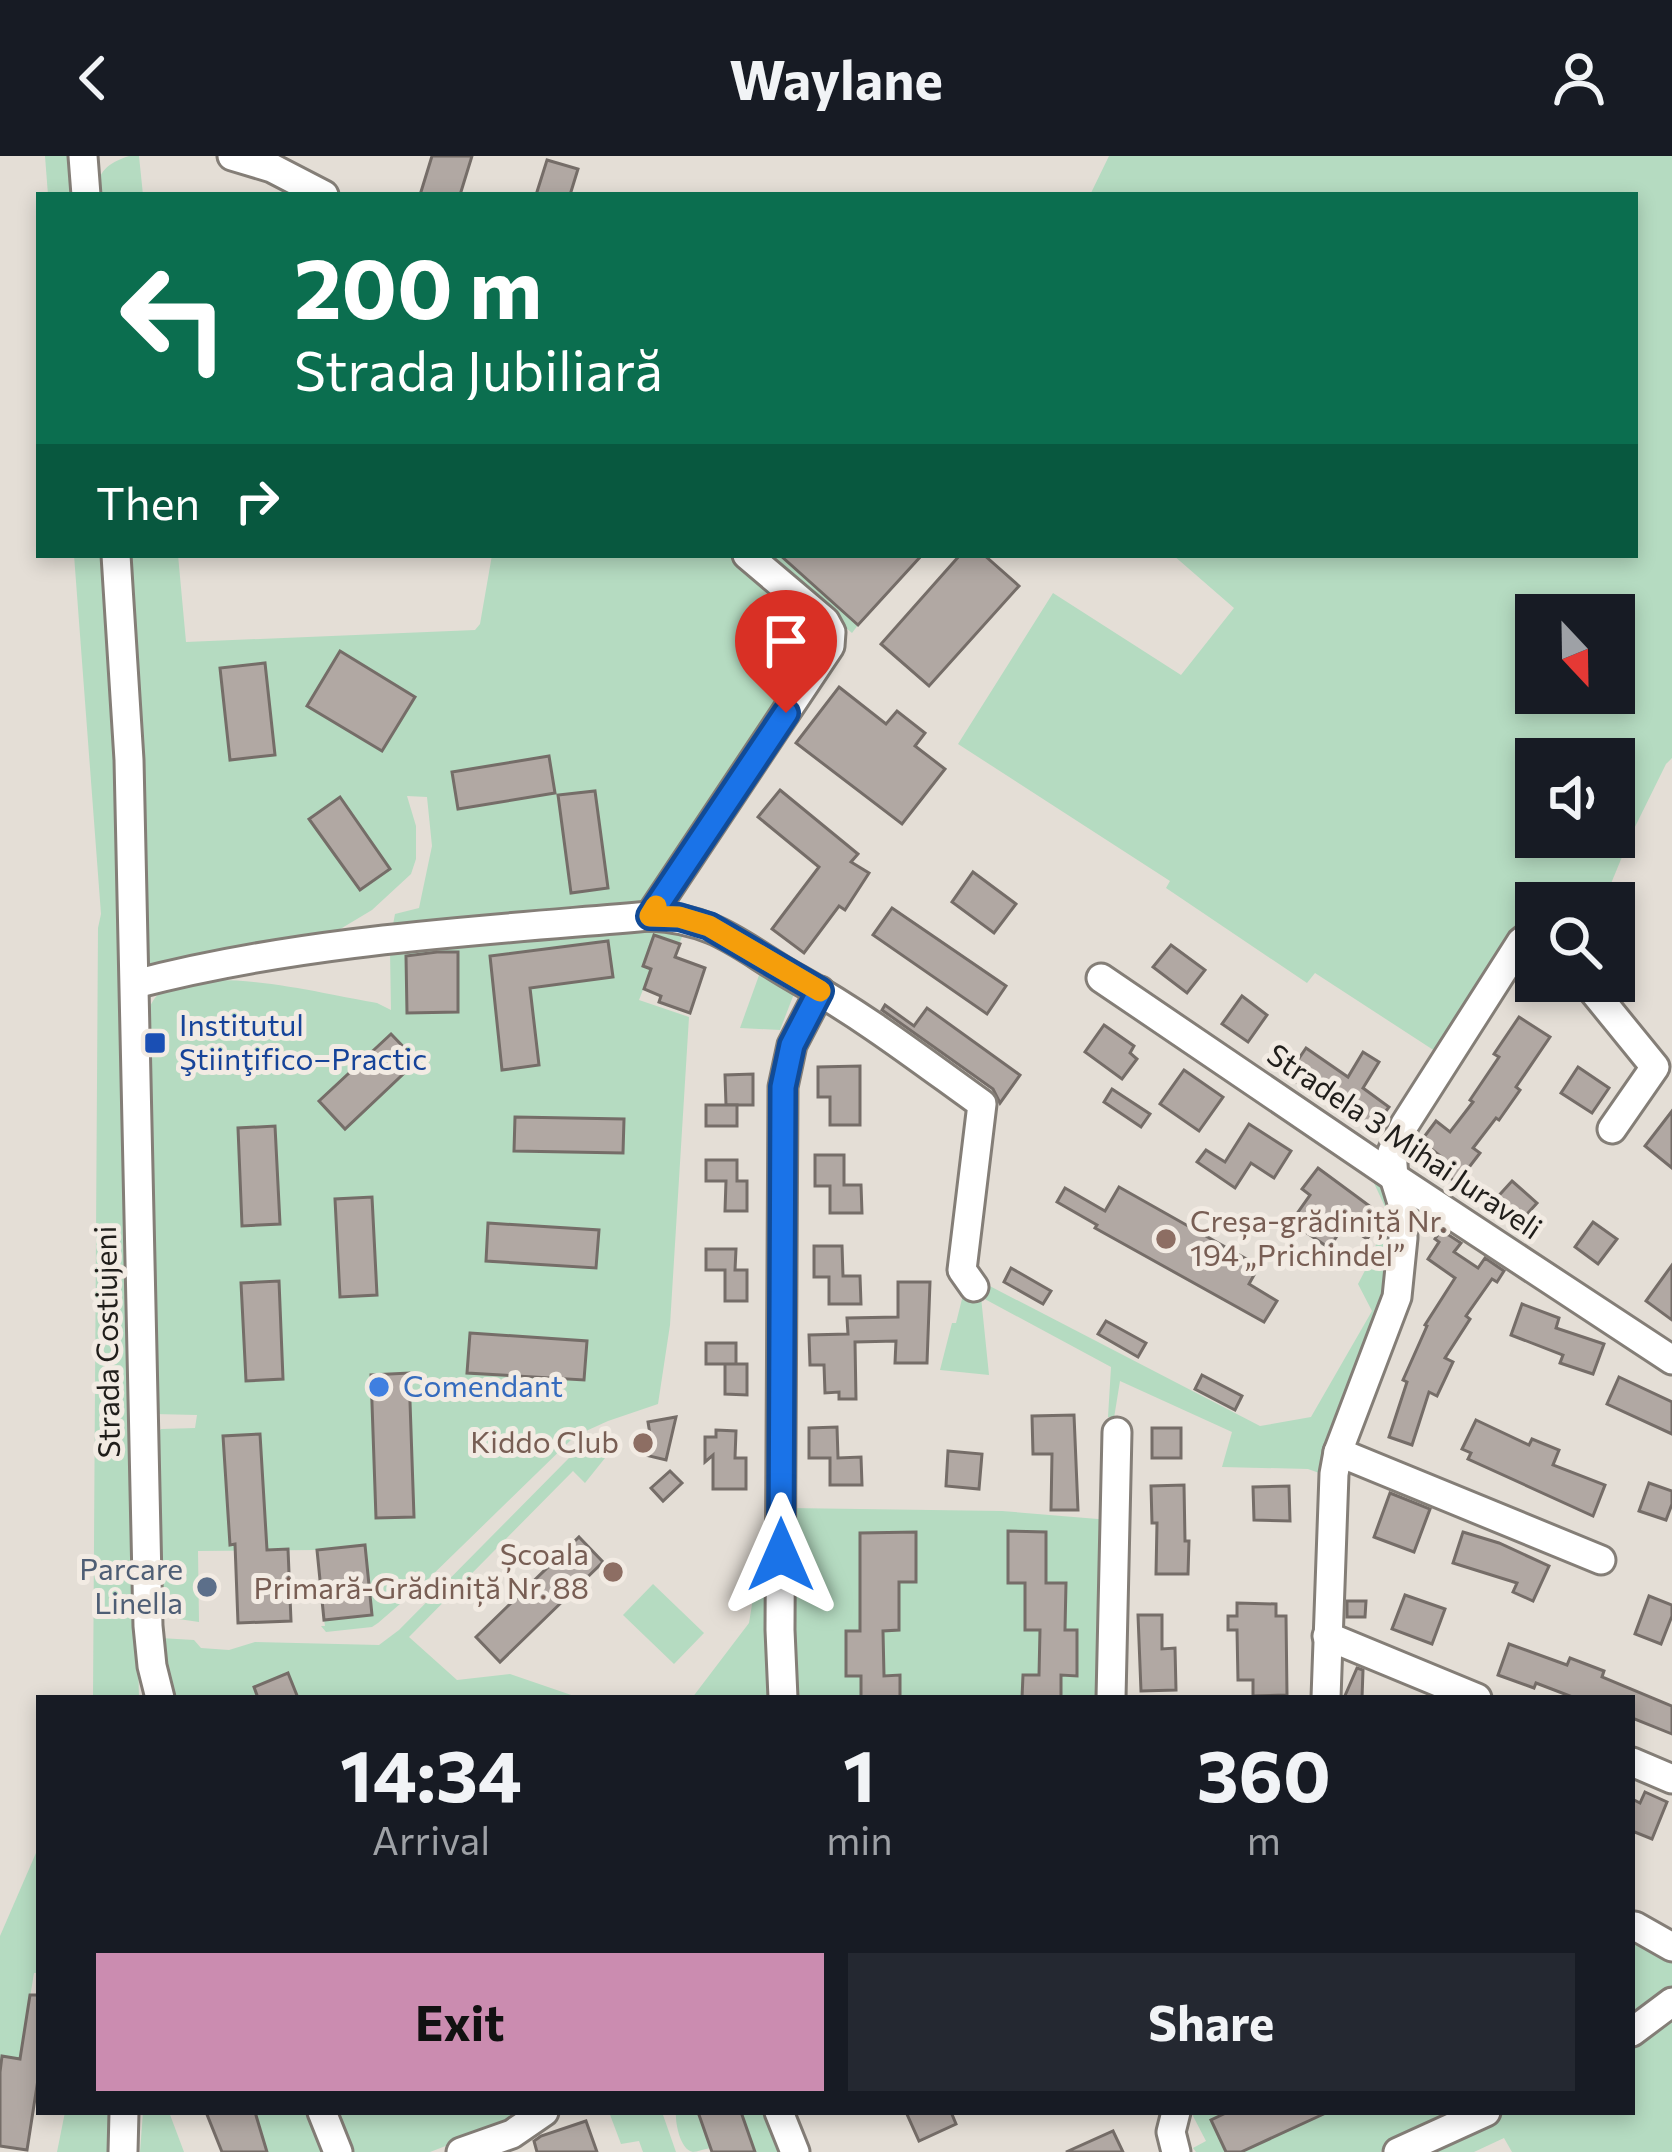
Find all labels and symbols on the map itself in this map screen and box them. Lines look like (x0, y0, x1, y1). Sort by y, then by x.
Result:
pin (735, 590, 837, 713)
north arrow (1515, 594, 1635, 714)
place label: Institutul Ştiinţifico–Practic (179, 1005, 427, 1076)
marker: Institutul Ştiinţifico–Practic (142, 1030, 168, 1056)
street label: Stradela 3 Mihai Juraveli (1261, 1034, 1550, 1246)
place label: Creșa-grădiniță Nr. 194 „Prichindel” (1190, 1201, 1447, 1272)
street label: Strada Costiujeni (85, 1225, 126, 1459)
marker: Creșa-grădiniță Nr. 194 „Prichindel” (1153, 1226, 1179, 1252)
place label: Comendant (403, 1366, 563, 1403)
marker: Comendant (366, 1374, 392, 1400)
place label: Kiddo Club (470, 1422, 619, 1459)
marker: Kiddo Club (630, 1430, 656, 1456)
position arrow (718, 1492, 844, 1618)
place label: Școala Primară-Grădiniță Nr. 88 (254, 1534, 589, 1607)
place label: Parcare Linella (79, 1549, 183, 1620)
marker: Școala Primară-Grădiniță Nr. 88 (600, 1559, 626, 1585)
marker: Parcare Linella (194, 1574, 220, 1600)

